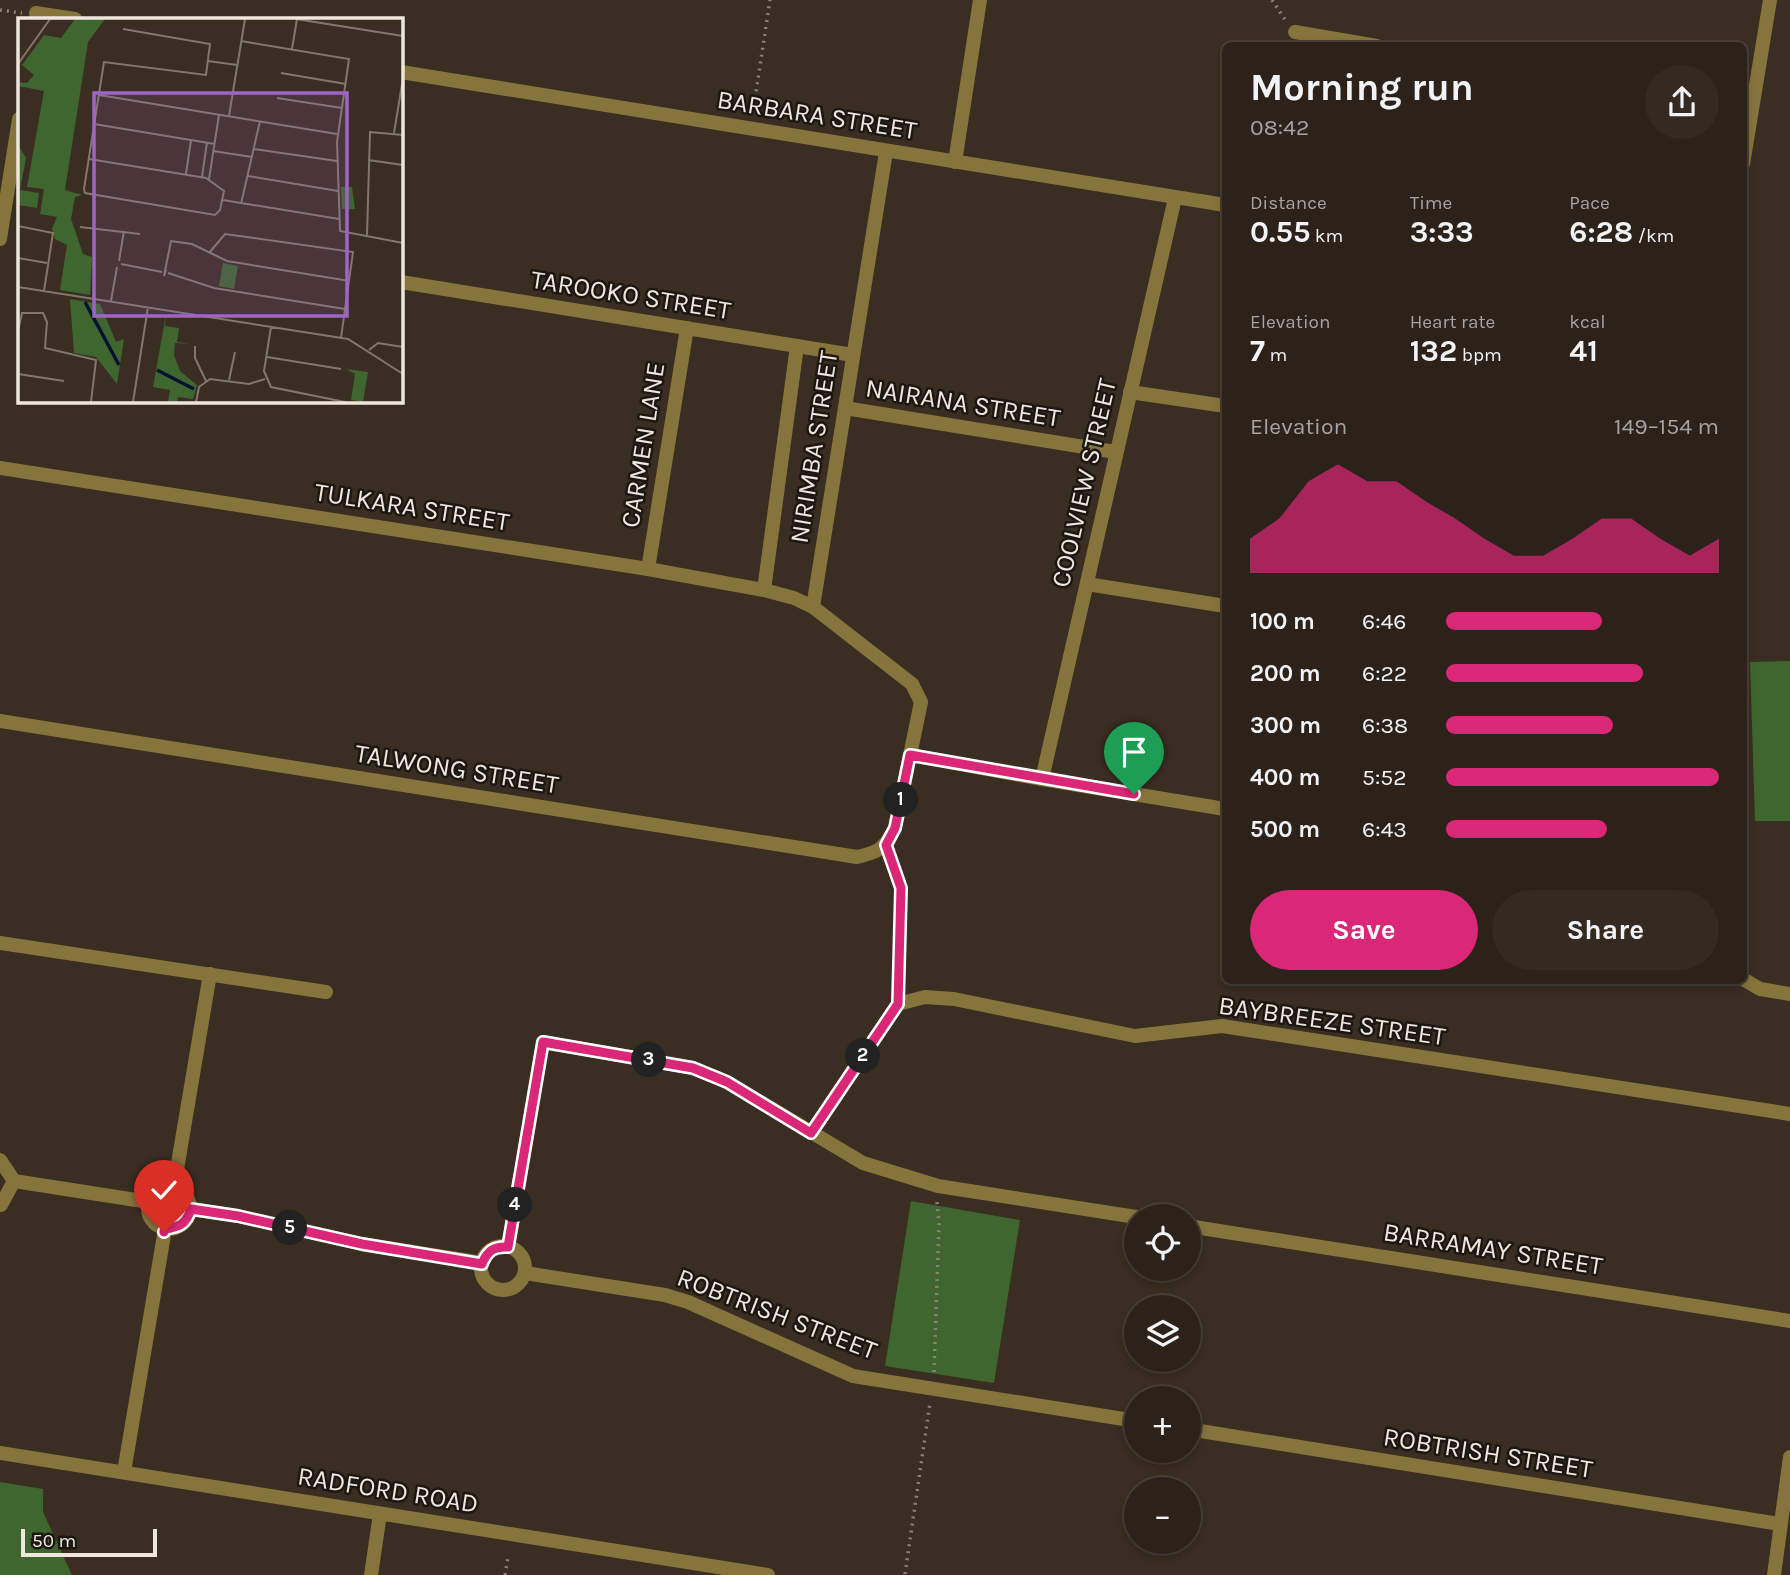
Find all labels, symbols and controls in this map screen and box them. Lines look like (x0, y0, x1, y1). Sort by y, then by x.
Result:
inset map (18, 18, 402, 402)
text: Morning run (1250, 65, 1474, 110)
button: share (1645, 65, 1719, 139)
street label: BARBARA STREET (715, 84, 919, 146)
text: 08:42 (1250, 114, 1309, 141)
text: Distance (1250, 192, 1327, 214)
text: Time (1410, 192, 1452, 214)
text: Pace (1569, 192, 1610, 214)
text: 0.55 (1250, 214, 1310, 250)
text: 3:33 (1410, 214, 1474, 250)
text: 6:28 (1569, 214, 1633, 250)
text: km (1310, 225, 1343, 247)
text: /km (1633, 225, 1674, 247)
street label: TAROOKO STREET (529, 264, 733, 326)
text: Elevation (1250, 311, 1330, 333)
text: Heart rate (1410, 311, 1495, 333)
text: kcal (1569, 311, 1606, 333)
text: 7 (1250, 333, 1265, 369)
text: 132 (1410, 333, 1457, 369)
text: 41 (1569, 333, 1598, 369)
text: m (1265, 344, 1287, 366)
text: bpm (1457, 344, 1502, 366)
street label: NIRIMBA STREET (783, 349, 845, 545)
street label: CARMEN LANE (615, 360, 671, 530)
street label: NAIRANA STREET (863, 372, 1063, 434)
street label: COOLVIEW STREET (1045, 376, 1123, 590)
text: Elevation (1250, 413, 1347, 440)
text: 149–154 m (1614, 413, 1719, 440)
street label: TULKARA STREET (312, 476, 512, 538)
text: 100 m (1250, 608, 1315, 635)
text: 6:46 (1362, 608, 1406, 635)
text: 200 m (1250, 660, 1321, 687)
text: 6:22 (1362, 660, 1407, 687)
text: 300 m (1250, 712, 1321, 739)
text: 6:38 (1362, 712, 1408, 739)
pin (1104, 722, 1164, 794)
icon: arrive (1115, 733, 1153, 771)
street label: TALWONG STREET (353, 738, 561, 800)
text: 400 m (1250, 764, 1320, 791)
text: 5:52 (1362, 764, 1407, 791)
pin: 1 (884, 782, 918, 818)
text: 1 (897, 788, 904, 810)
text: 500 m (1250, 816, 1320, 843)
text: 6:43 (1362, 816, 1407, 843)
button: Save (1250, 890, 1478, 970)
button: Share (1492, 890, 1719, 970)
street label: BAYBREEZE STREET (1216, 990, 1448, 1052)
pin: 2 (846, 1038, 880, 1074)
pin: 3 (632, 1042, 666, 1078)
text: 2 (857, 1044, 868, 1066)
text: 3 (643, 1048, 654, 1070)
pin (134, 1160, 194, 1232)
icon: check (145, 1171, 183, 1209)
pin: 4 (498, 1188, 532, 1222)
text: 4 (509, 1193, 520, 1215)
map controls (1124, 1204, 1201, 1554)
button: locate (1124, 1204, 1201, 1281)
pin: 5 (272, 1210, 308, 1246)
text: 5 (284, 1216, 295, 1238)
street label: BARRAMAY STREET (1381, 1216, 1605, 1282)
street label: ROBTRISH STREET (673, 1262, 881, 1366)
button: layers (1124, 1295, 1201, 1372)
button: + (1124, 1386, 1201, 1463)
street label: ROBTRISH STREET (1381, 1421, 1595, 1485)
street label: RADFORD ROAD (295, 1460, 481, 1520)
button: − (1124, 1477, 1201, 1554)
scale bar (21, 1526, 158, 1558)
text: 50 m (32, 1530, 76, 1552)

